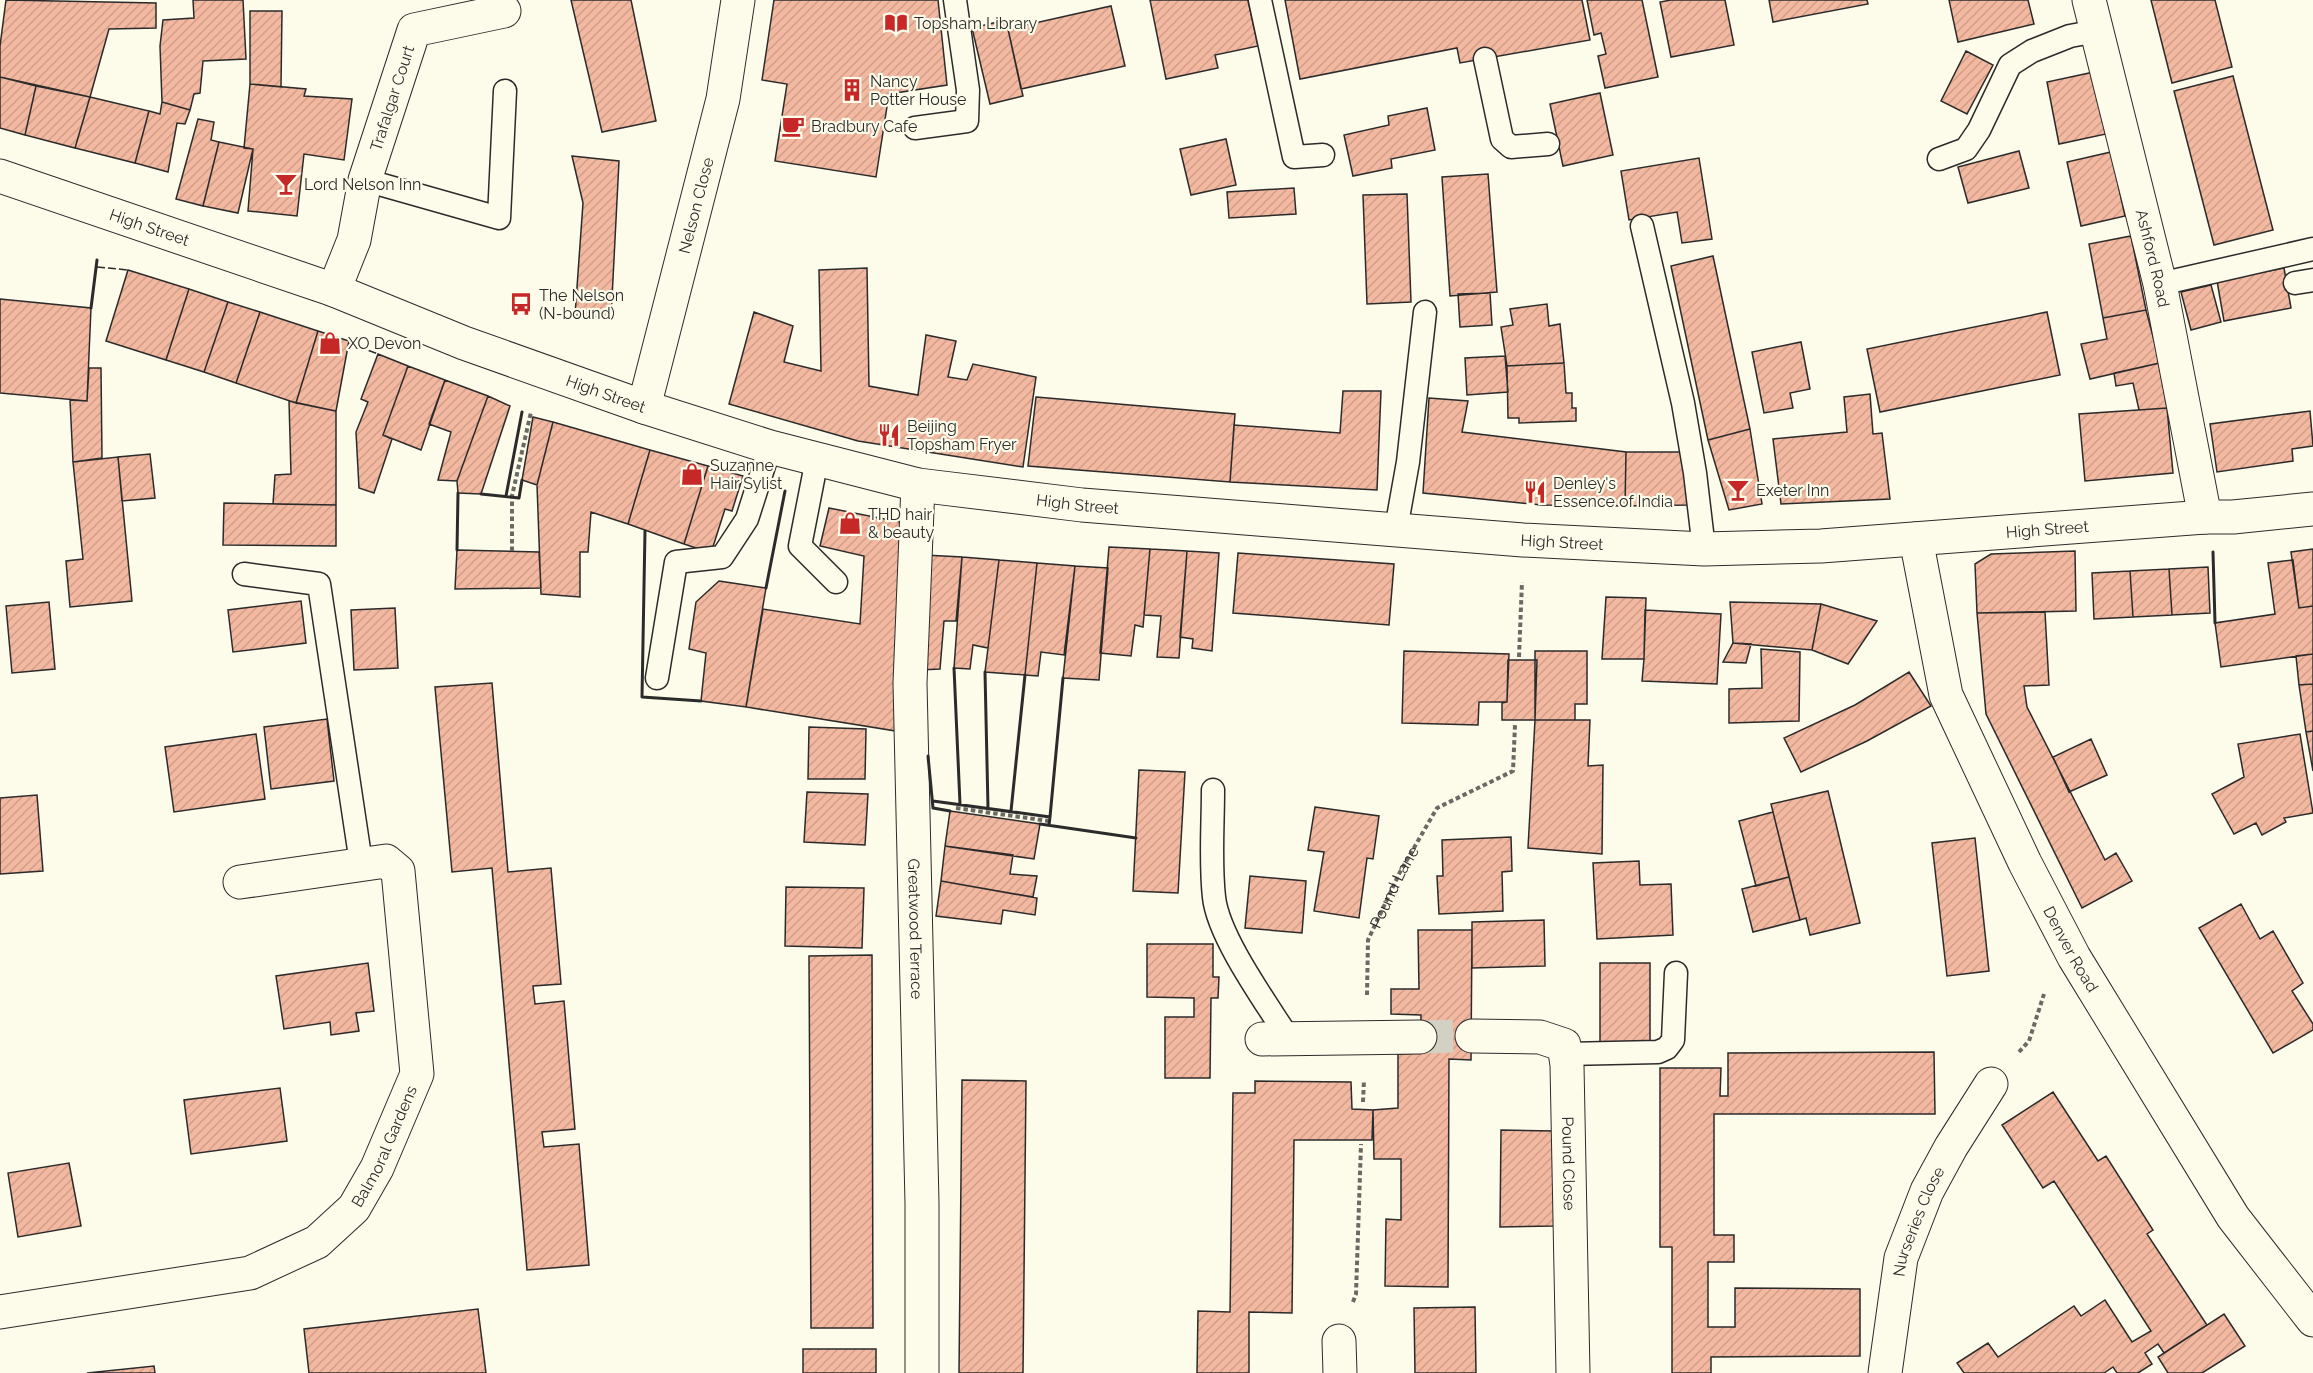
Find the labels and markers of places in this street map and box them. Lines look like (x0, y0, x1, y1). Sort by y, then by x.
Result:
library icon: Topsham Library (883, 10, 909, 36)
place label: Topsham Library (914, 14, 1038, 33)
place label: Nancy Potter House (870, 72, 966, 109)
building icon: Nancy Potter House (839, 77, 865, 103)
cafe icon: Bradbury Cafe (780, 113, 806, 139)
place label: Bradbury Cafe (811, 117, 917, 136)
bar icon: Lord Nelson Inn (273, 171, 299, 197)
place label: Lord Nelson Inn (304, 175, 421, 194)
place label: The Nelson (N-bound) (539, 286, 624, 323)
bus stop icon: The Nelson (N-bound) (508, 291, 534, 317)
shop icon: XO Devon (317, 330, 343, 356)
place label: XO Devon (348, 334, 421, 353)
place label: Beijing Topsham Fryer (907, 417, 1017, 454)
restaurant icon: Beijing Topsham Fryer (876, 422, 902, 448)
place label: Suzanne Hair Sylist (710, 456, 783, 493)
shop icon: Suzanne Hair Sylist (679, 461, 705, 487)
place label: Denley's Essence of India (1553, 474, 1673, 511)
bar icon: Exeter Inn (1725, 477, 1751, 503)
restaurant icon: Denley's Essence of India (1522, 479, 1548, 505)
place label: Exeter Inn (1756, 481, 1829, 500)
place label: THD hair & beauty (868, 505, 935, 542)
shop icon: THD hair & beauty (837, 510, 863, 536)

